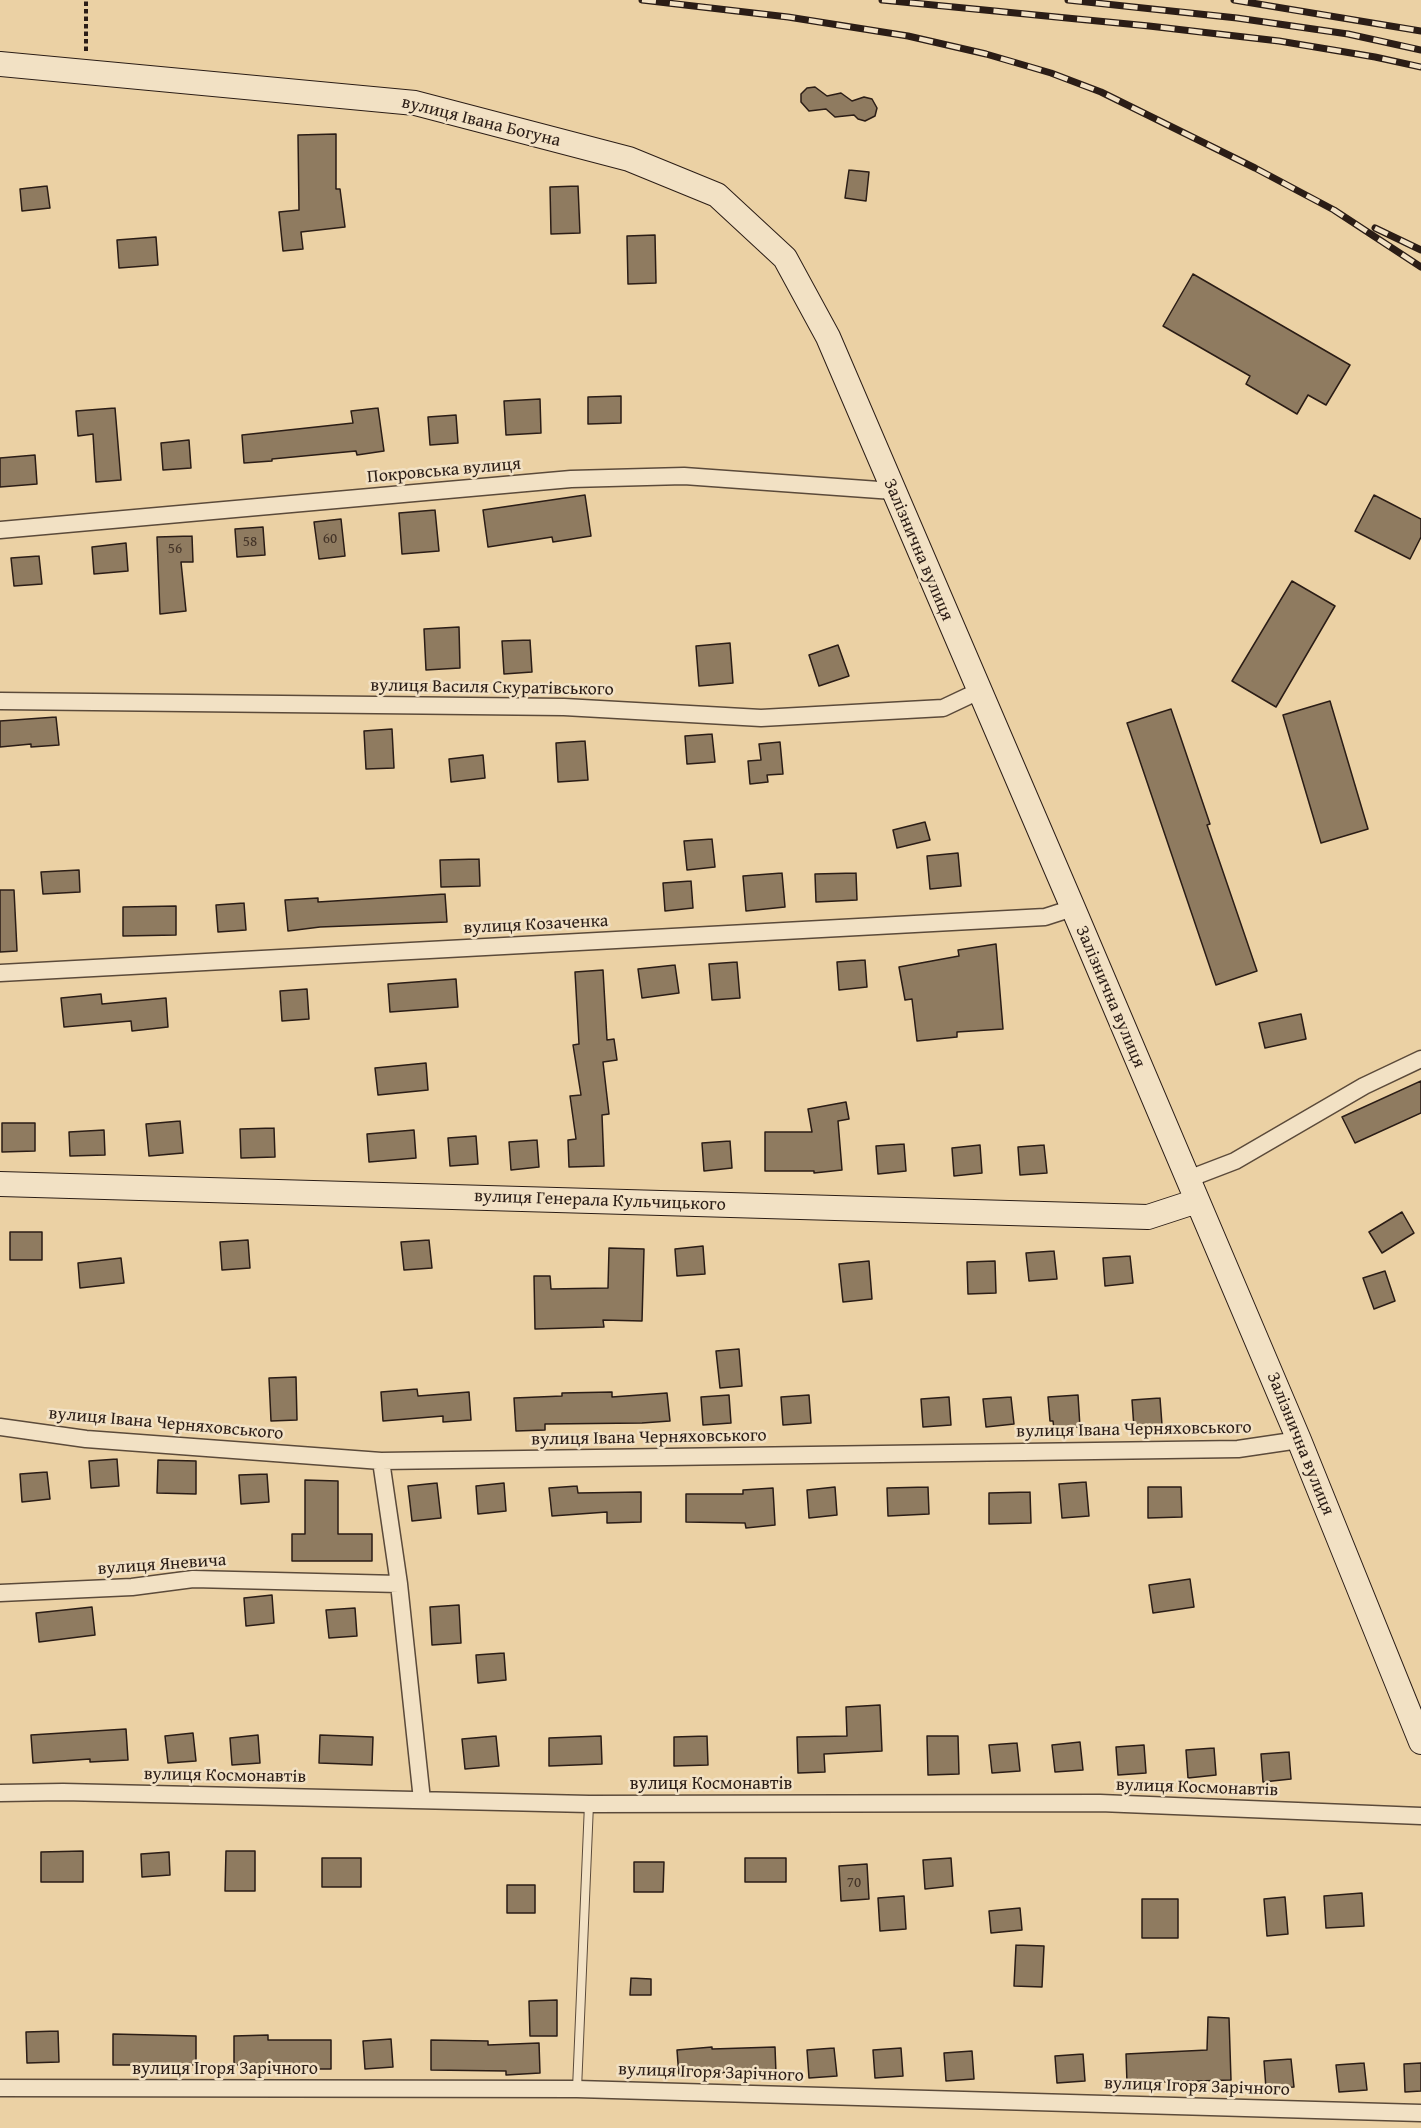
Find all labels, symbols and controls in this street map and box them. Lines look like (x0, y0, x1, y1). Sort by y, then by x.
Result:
street label: вулиця Івана Богуна (399, 92, 563, 152)
street label: Покровська вулиця (366, 454, 522, 488)
street label: Залізнична вулиця (878, 476, 958, 624)
house number: 60 (323, 530, 337, 548)
house number: 58 (243, 533, 257, 551)
house number: 56 (168, 540, 182, 558)
street label: вулиця Василя Скуратівського (370, 675, 614, 701)
street label: вулиця Козаченка (463, 910, 609, 940)
street label: Залізнична вулиця (1070, 923, 1150, 1071)
street label: вулиця Генерала Кульчицького (474, 1186, 726, 1216)
street label: Залізнична вулиця (1261, 1369, 1339, 1519)
street label: вулиця Івана Черняховського (48, 1403, 284, 1445)
street label: вулиця Івана Черняховського (1016, 1417, 1252, 1443)
street label: вулиця Івана Черняховського (531, 1425, 767, 1451)
street label: вулиця Яневича (97, 1550, 227, 1580)
street label: вулиця Космонавтів (144, 1764, 306, 1788)
street label: вулиця Космонавтів (630, 1773, 792, 1795)
street label: вулиця Космонавтів (1115, 1774, 1279, 1802)
house number: 70 (847, 1874, 861, 1892)
street label: вулиця Ігоря Зарічного (132, 2058, 318, 2080)
street label: вулиця Ігоря Зарічного (618, 2059, 804, 2087)
street label: вулиця Ігоря Зарічного (1104, 2073, 1290, 2101)

